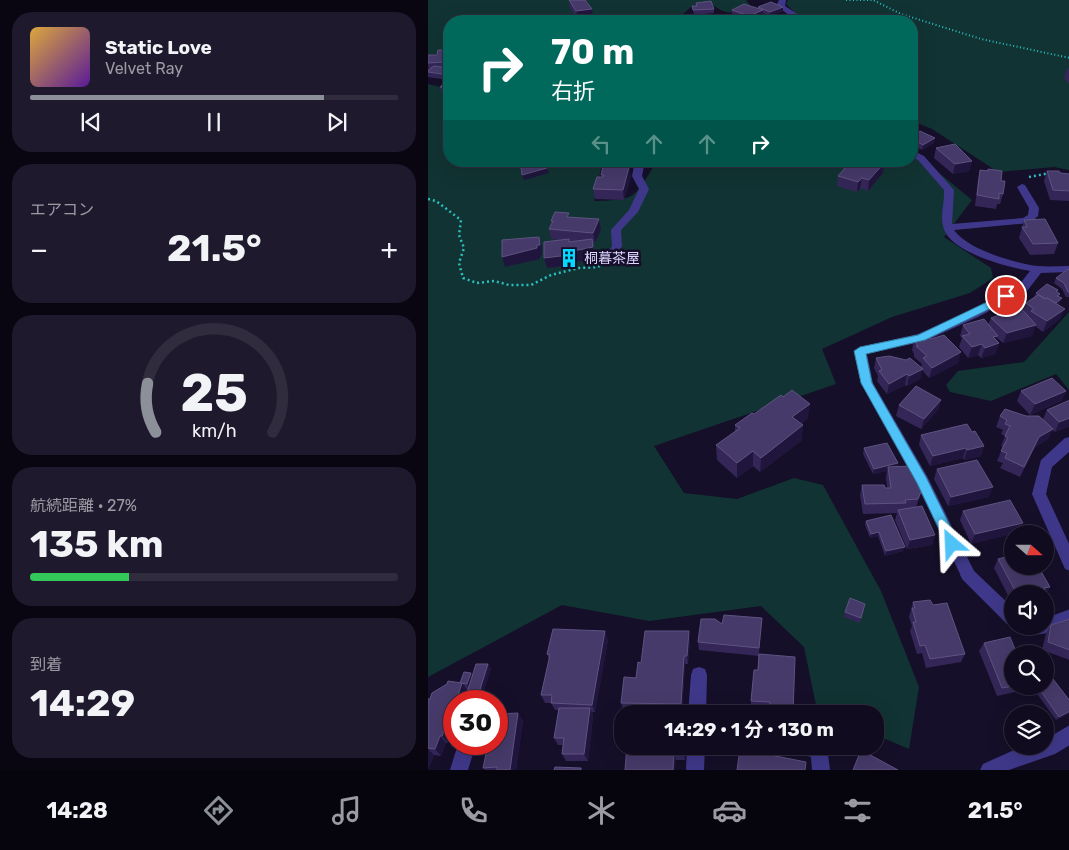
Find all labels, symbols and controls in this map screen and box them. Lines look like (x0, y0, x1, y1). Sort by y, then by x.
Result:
text: 70 m (551, 31, 634, 73)
icon: right (468, 35, 533, 100)
text: Static Love (105, 36, 212, 59)
text: Velvet Ray (105, 59, 183, 78)
text: 右折 (551, 78, 595, 105)
icon: previous (77, 108, 105, 136)
icon: pause (200, 108, 228, 136)
icon: next (323, 108, 351, 136)
icon: left (587, 130, 615, 158)
icon: ahead (640, 130, 668, 158)
icon: ahead (693, 130, 721, 158)
icon: right (746, 130, 774, 158)
text: エアコン (30, 200, 94, 219)
text: 21.5° (167, 225, 262, 271)
text: − (30, 233, 48, 266)
text: + (381, 233, 398, 266)
building icon: 桐暮茶屋 (558, 247, 580, 269)
place label: 桐暮茶屋 (584, 250, 640, 267)
pin (985, 275, 1027, 317)
icon: arrive (992, 282, 1020, 310)
text: 25 (180, 362, 248, 424)
text: km/h (192, 420, 236, 441)
text: 航続距離 · 27% (30, 496, 137, 515)
position arrow (925, 517, 977, 569)
text: 135 km (30, 521, 164, 567)
north arrow (1004, 525, 1054, 575)
map controls (1004, 525, 1054, 755)
button: sound (1004, 585, 1054, 635)
button: search (1004, 645, 1054, 695)
text: 到着 (30, 655, 62, 674)
text: 14:29 (30, 680, 135, 726)
speed limit sign: 30 (443, 690, 508, 755)
button: layers (1004, 705, 1054, 755)
text: 14:29 · 1 分 · 130 m (664, 718, 834, 741)
icon: directions (201, 793, 236, 828)
icon: music (329, 793, 364, 828)
icon: phone (456, 793, 491, 828)
icon: climate (584, 793, 619, 828)
icon: car (712, 793, 747, 828)
icon: filters (840, 793, 875, 828)
text: 14:28 (46, 797, 108, 824)
text: 21.5° (968, 797, 1023, 824)

